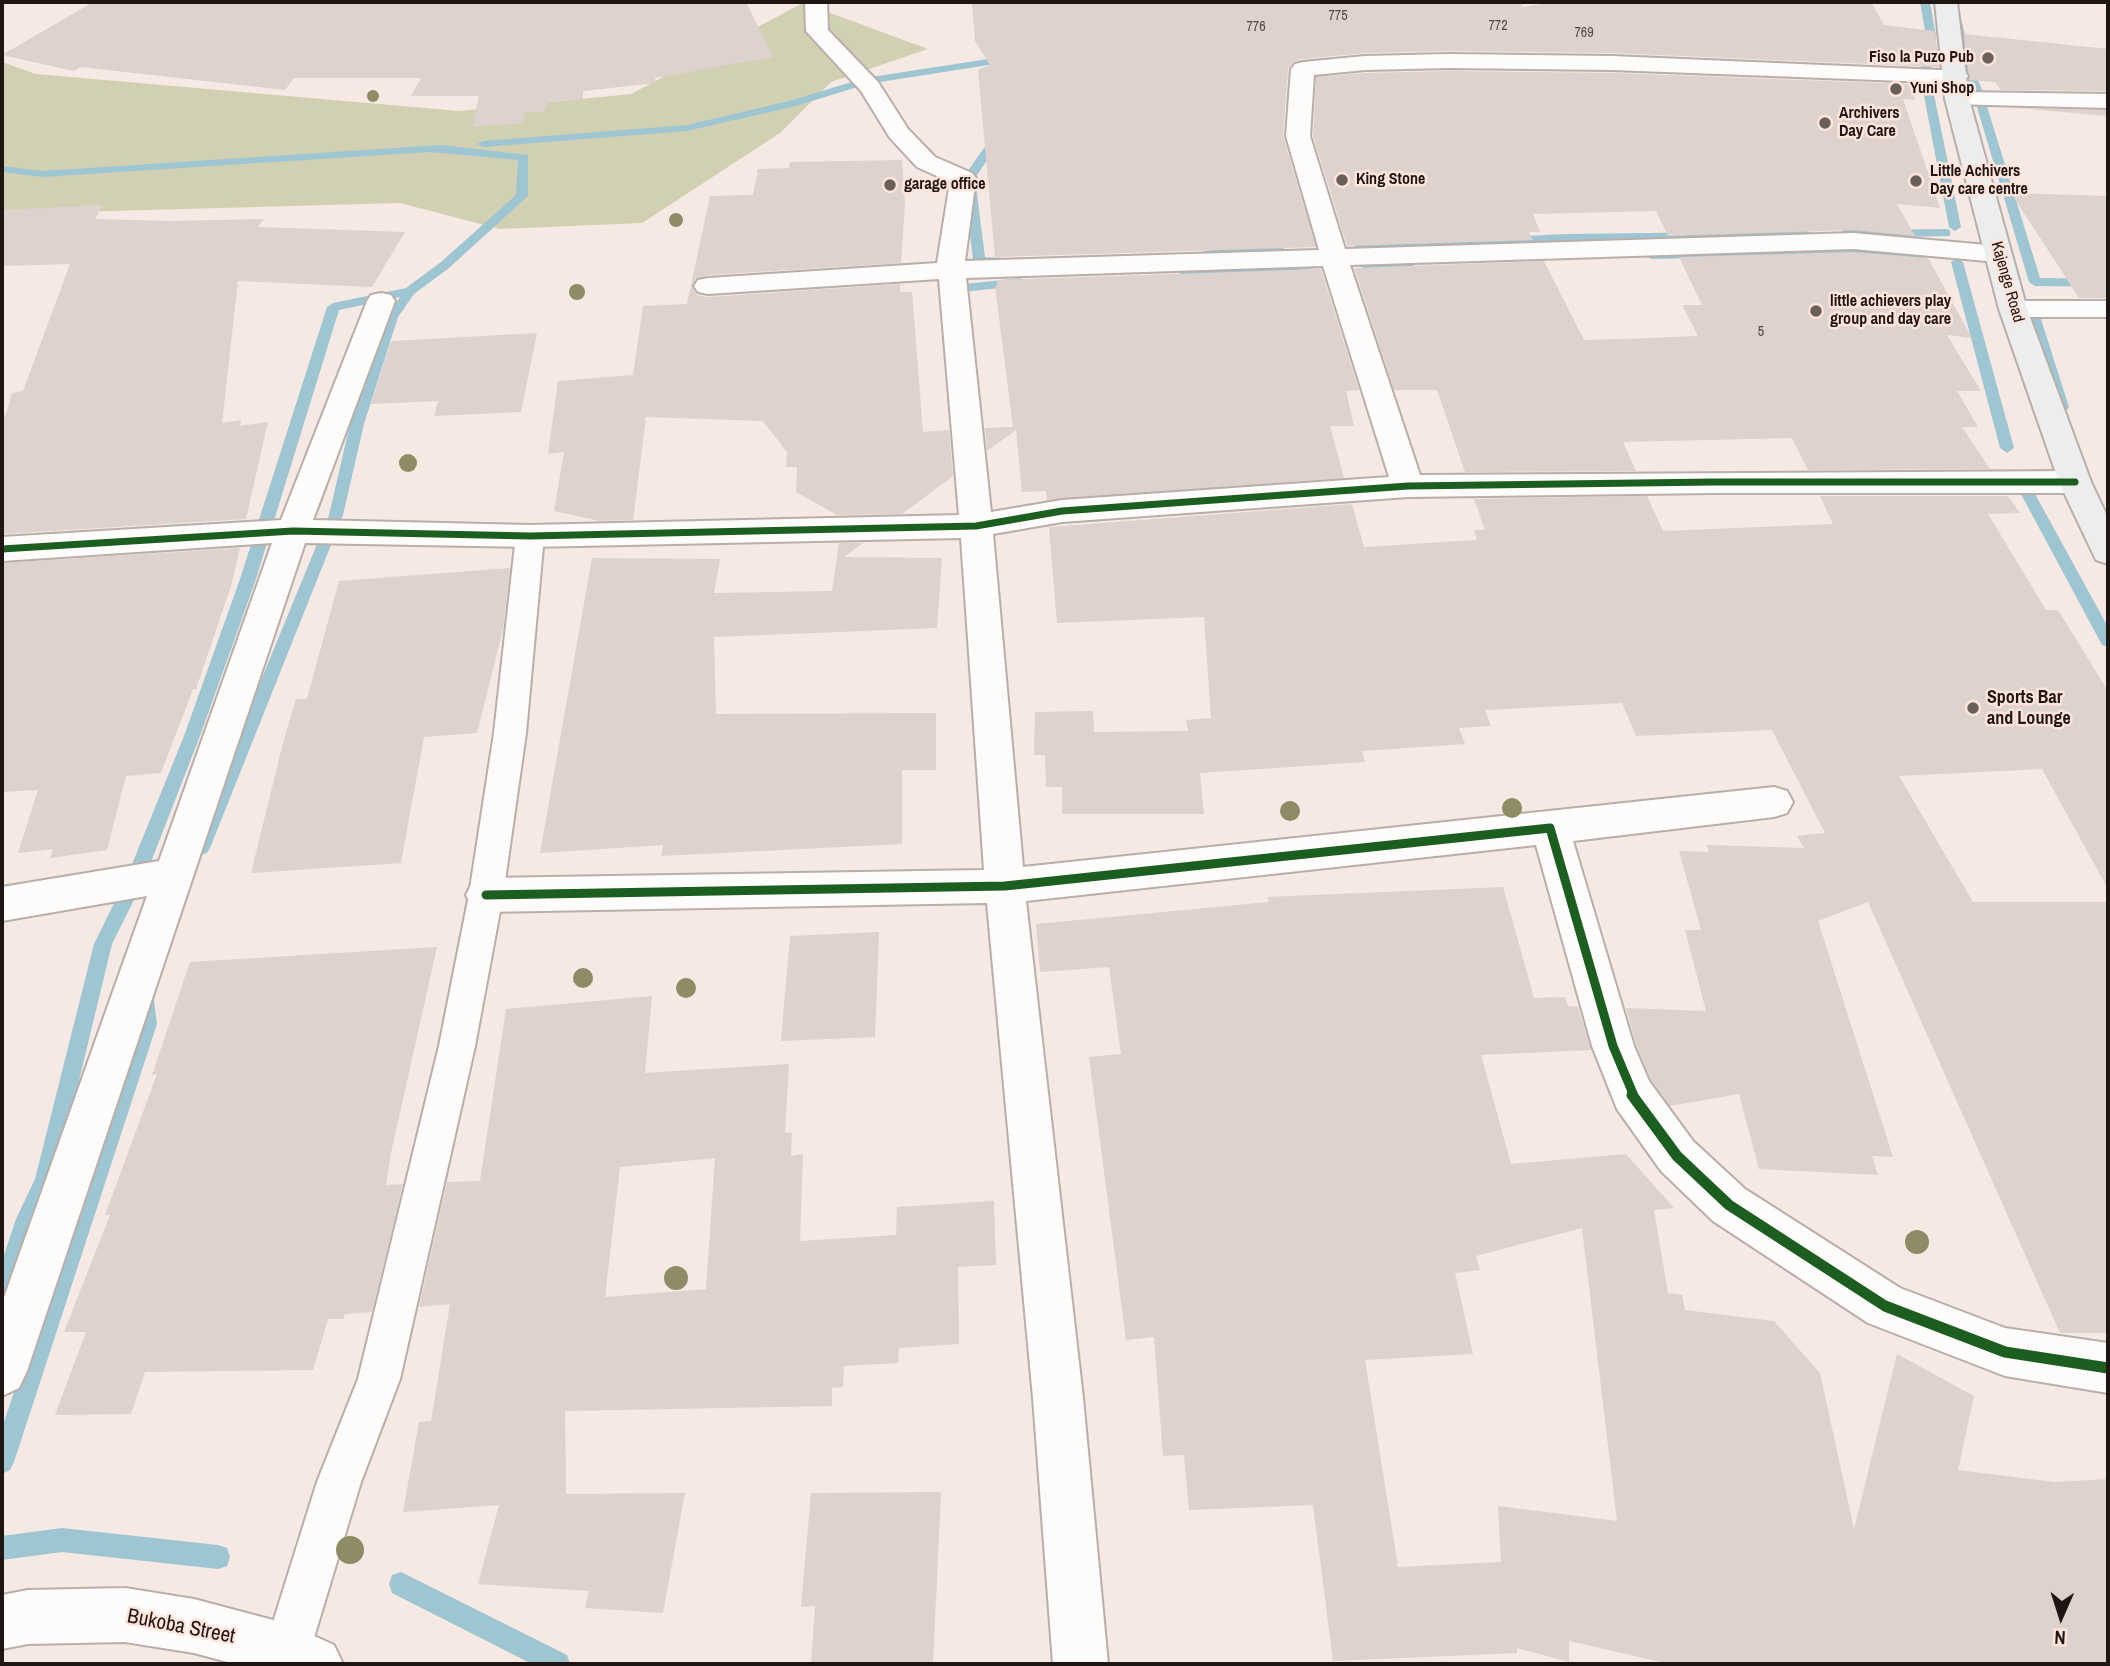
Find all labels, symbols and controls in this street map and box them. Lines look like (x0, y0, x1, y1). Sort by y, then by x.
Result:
house number: 775 (1328, 8, 1348, 24)
house number: 772 (1488, 18, 1508, 34)
house number: 776 (1246, 19, 1266, 35)
house number: 769 (1574, 25, 1594, 41)
place label: Fiso la Puzo Pub (1869, 48, 1974, 68)
marker: Fiso la Puzo Pub (1980, 50, 1996, 66)
place label: Yuni Shop (1910, 79, 1974, 99)
marker: Yuni Shop (1888, 81, 1904, 97)
place label: Archivers Day Care (1839, 104, 1900, 142)
marker: Archivers Day Care (1817, 115, 1833, 131)
place label: Little Achivers Day care centre (1930, 162, 2028, 200)
place label: King Stone (1356, 170, 1425, 190)
marker: King Stone (1334, 172, 1350, 188)
marker: Little Achivers Day care centre (1908, 173, 1924, 189)
place label: garage office (904, 175, 986, 195)
marker: garage office (882, 177, 898, 193)
street label: Kajenge Road (1986, 239, 2028, 325)
place label: little achievers play group and day care (1830, 292, 1951, 330)
marker: little achievers play group and day care (1808, 303, 1824, 319)
house number: 5 (1758, 324, 1764, 340)
place label: Sports Bar and Lounge (1987, 687, 2071, 730)
marker: Sports Bar and Lounge (1965, 700, 1981, 716)
north arrow (2026, 1582, 2096, 1652)
street label: Bukoba Street (125, 1604, 237, 1650)
text: N (2054, 1625, 2066, 1651)

